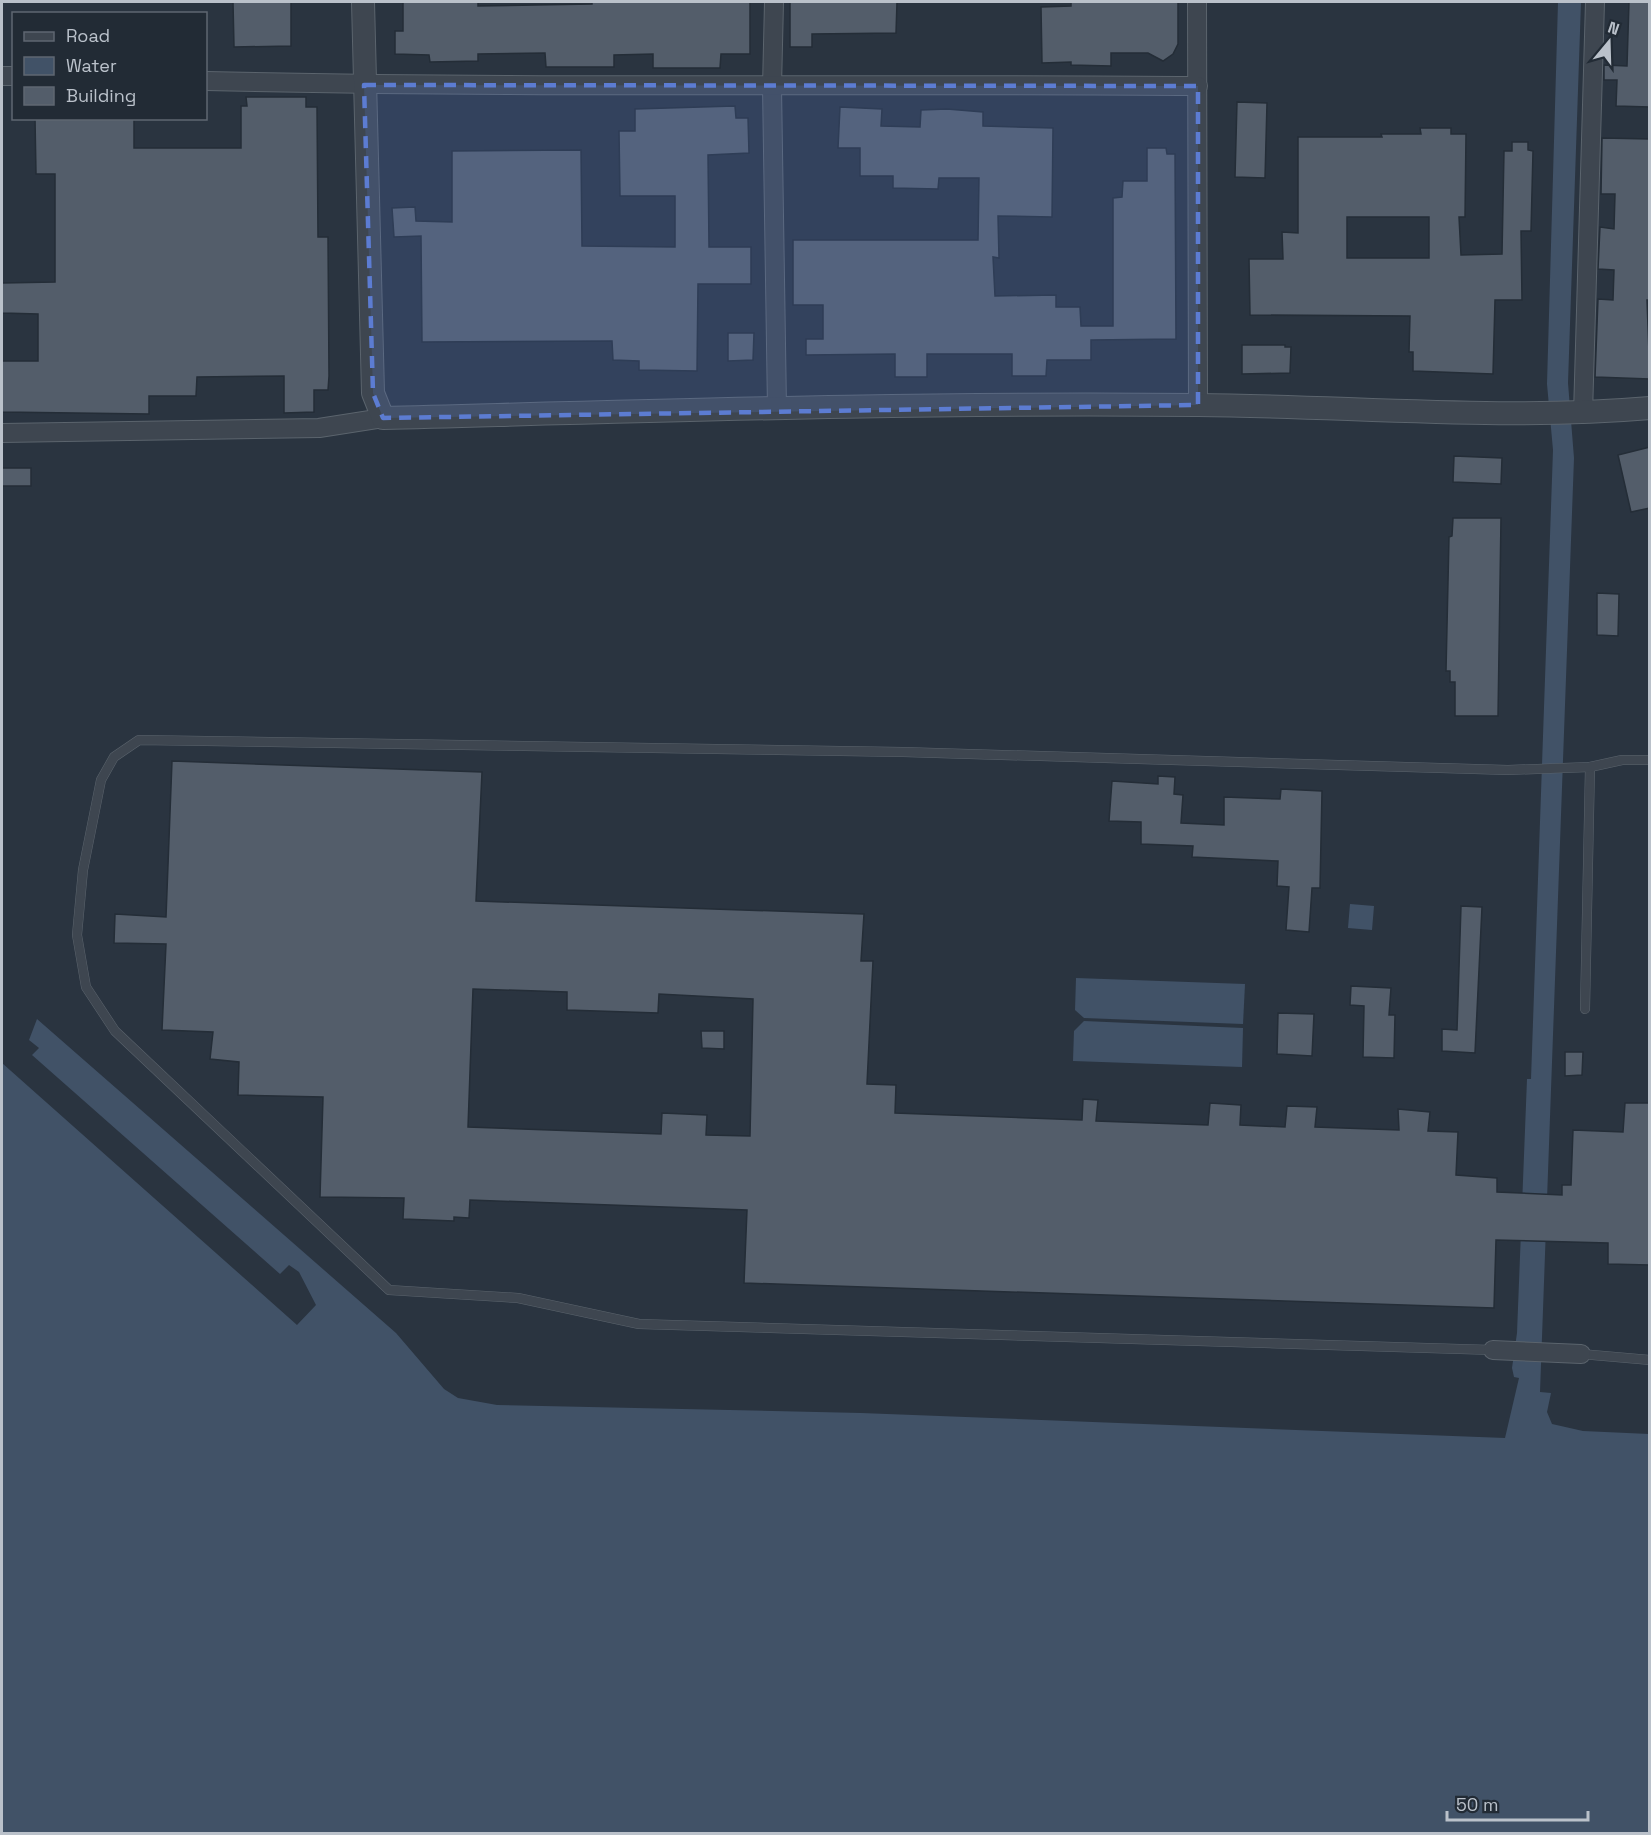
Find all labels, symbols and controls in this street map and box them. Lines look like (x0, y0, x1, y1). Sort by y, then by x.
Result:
legend (12, 12, 207, 120)
north arrow (1579, 12, 1639, 72)
text: N (1605, 17, 1622, 40)
text: Road (66, 24, 110, 47)
text: Water (66, 54, 117, 77)
text: Building (66, 84, 136, 107)
scale bar (1447, 1784, 1588, 1822)
text: 50 m (1456, 1793, 1498, 1816)

